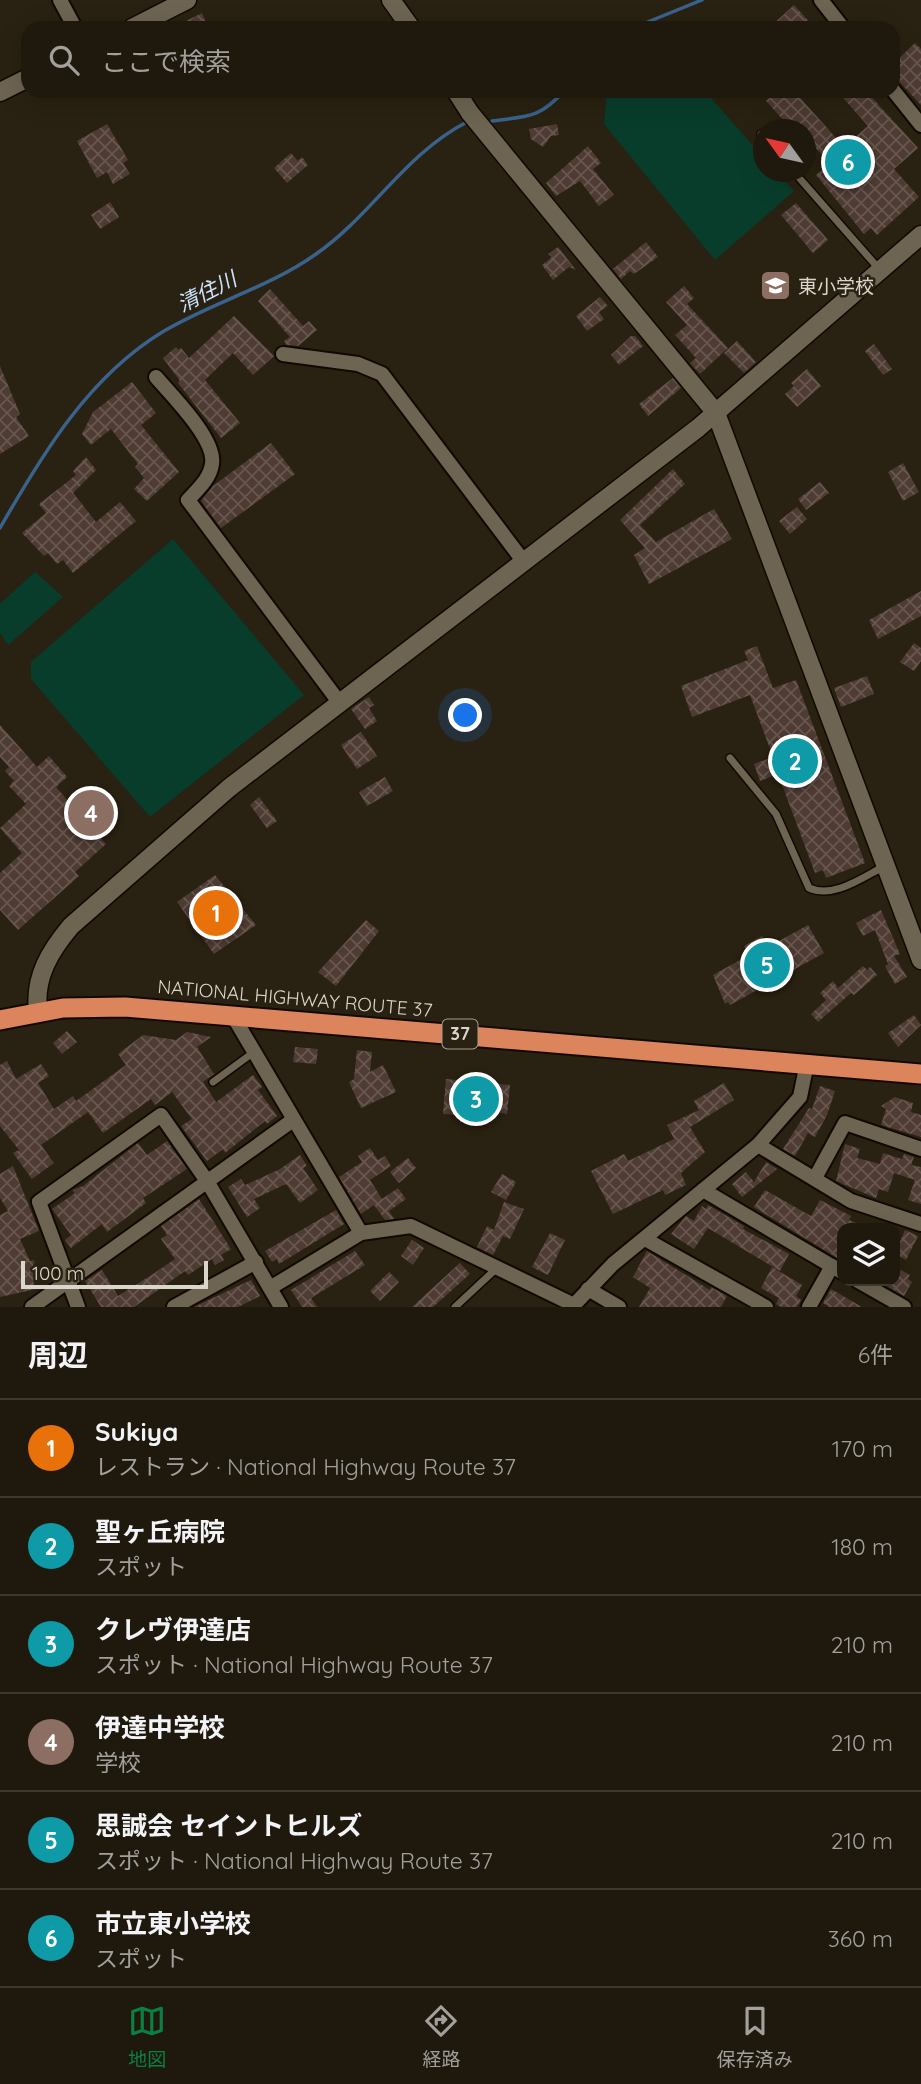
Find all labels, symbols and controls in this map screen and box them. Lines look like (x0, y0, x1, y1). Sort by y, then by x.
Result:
search box (21, 21, 900, 98)
icon: search (45, 41, 83, 79)
text: ここで検索 (101, 45, 231, 78)
north arrow (753, 119, 816, 182)
pin: 6 (825, 136, 871, 188)
water label: 清住川 (173, 264, 242, 317)
school or university icon: 東小学校 (758, 269, 792, 303)
place label: 東小学校 (798, 274, 874, 298)
your location (448, 698, 482, 732)
pin: 2 (772, 735, 818, 787)
pin: 4 (68, 787, 114, 839)
pin: 1 (193, 887, 239, 939)
pin: 5 (744, 939, 790, 991)
street label: NATIONAL HIGHWAY ROUTE 37 (157, 974, 434, 1022)
road number: 37 (442, 1020, 477, 1049)
pin: 3 (453, 1073, 499, 1125)
map controls (837, 1223, 900, 1286)
button: layers (837, 1223, 900, 1286)
scale bar (21, 1258, 208, 1290)
text: 100 m (32, 1261, 84, 1285)
text: 周辺 (28, 1336, 88, 1374)
text: 6件 (858, 1340, 893, 1369)
text: Sukiya (95, 1415, 178, 1448)
text: 1 (47, 1434, 55, 1463)
text: 170 m (832, 1434, 893, 1463)
text: レストラン · National Highway Route 37 (95, 1452, 516, 1481)
text: 聖ヶ丘病院 (95, 1515, 225, 1548)
text: 2 (44, 1532, 58, 1561)
text: 180 m (831, 1532, 893, 1561)
text: スポット (95, 1552, 187, 1581)
text: クレヴ伊達店 (95, 1613, 251, 1646)
text: 3 (45, 1630, 57, 1659)
text: 210 m (831, 1630, 893, 1659)
text: スポット · National Highway Route 37 (95, 1650, 493, 1679)
text: 伊達中学校 (95, 1711, 225, 1744)
text: 4 (44, 1728, 58, 1757)
text: 210 m (831, 1728, 893, 1757)
text: 学校 (95, 1748, 141, 1777)
text: 思誠会 セイントヒルズ (95, 1809, 362, 1842)
text: 5 (44, 1826, 58, 1855)
text: 210 m (831, 1826, 893, 1855)
text: スポット · National Highway Route 37 (95, 1846, 493, 1875)
text: 市立東小学校 (95, 1907, 251, 1940)
text: 6 (45, 1924, 57, 1953)
text: 360 m (828, 1924, 893, 1953)
text: スポット (95, 1944, 187, 1973)
tab: 地図 (128, 2002, 166, 2071)
tab: 経路 (422, 2002, 461, 2071)
tab: 保存済み (717, 2002, 793, 2071)

